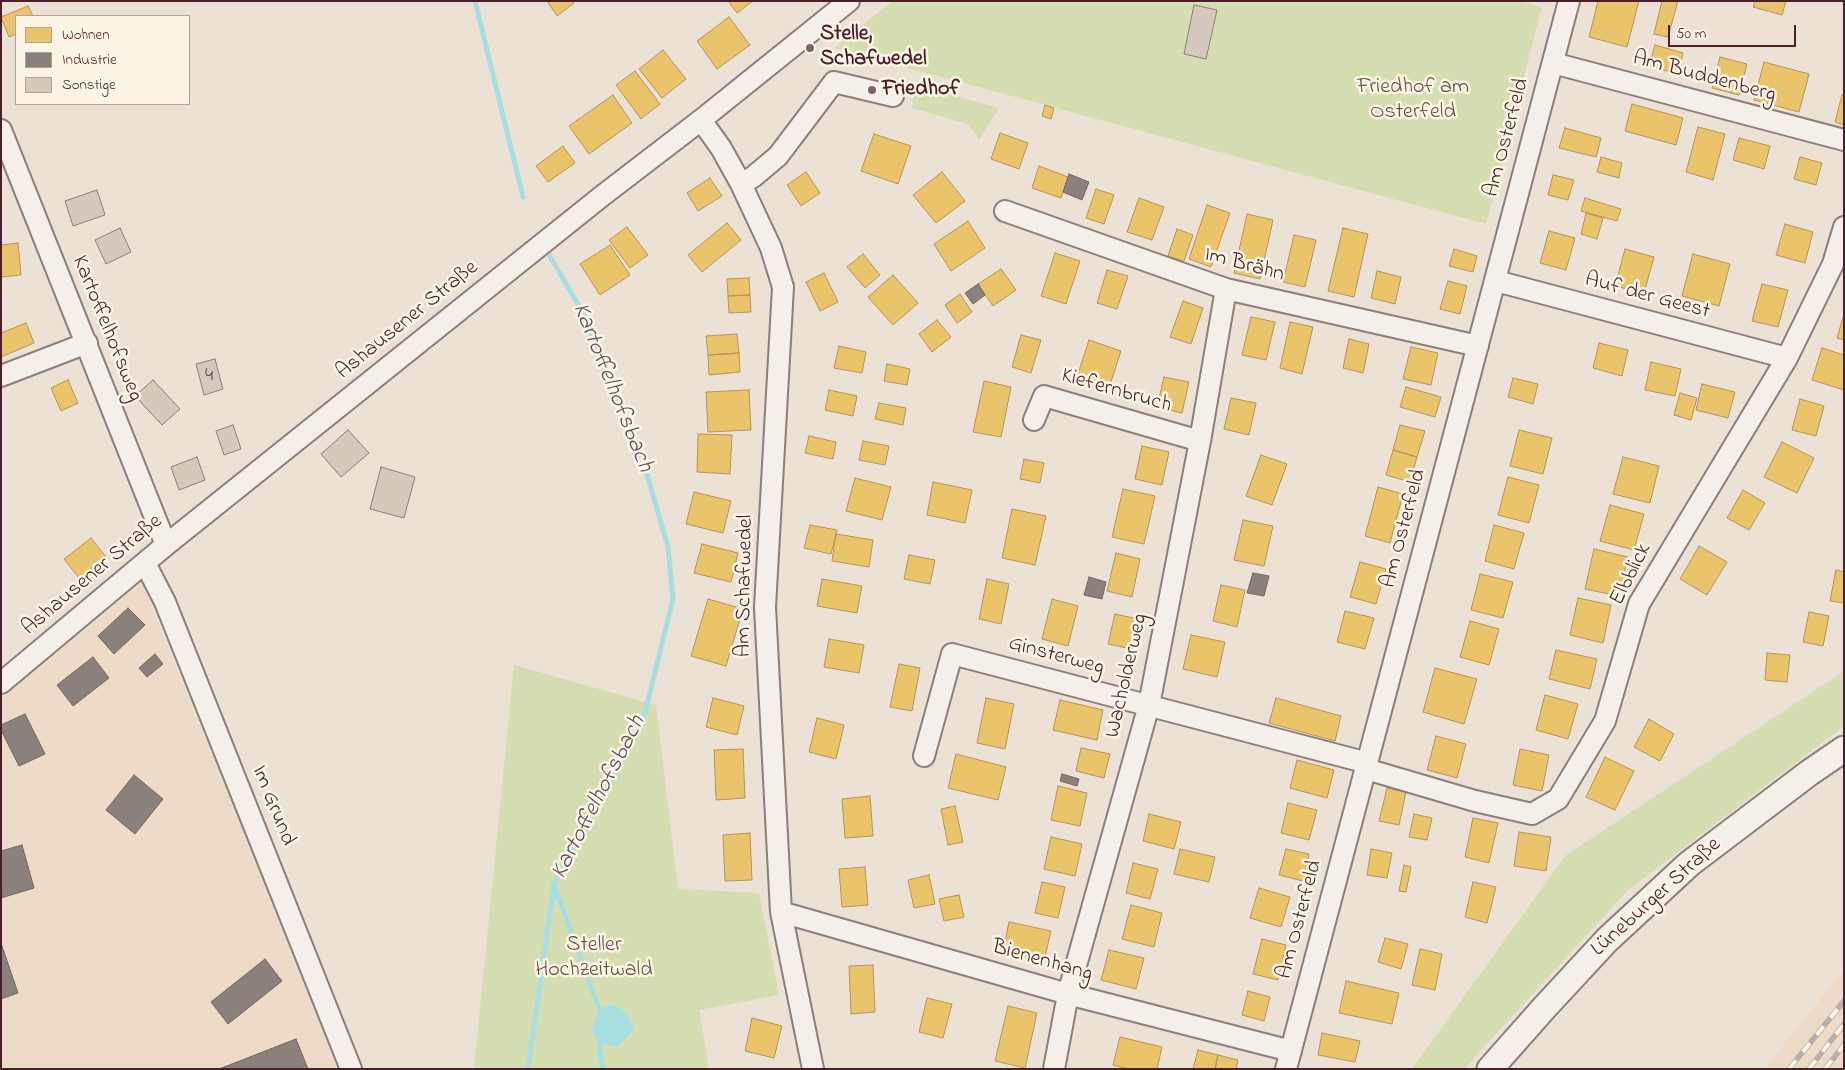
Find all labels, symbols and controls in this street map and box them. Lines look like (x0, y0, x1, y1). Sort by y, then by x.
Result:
legend (15, 15, 190, 105)
scale bar (1670, 15, 1798, 47)
place label: Stelle, Schafwedel (820, 22, 927, 74)
text: 50 m (1676, 23, 1706, 45)
text: Wohnen (62, 24, 110, 46)
marker: Stelle, Schafwedel (804, 42, 816, 54)
street label: Am Buddenberg (1630, 46, 1778, 110)
text: Industrie (62, 49, 117, 71)
text: Sonstige (62, 74, 116, 96)
park label: Friedhof am Osterfeld (1357, 75, 1469, 126)
street label: Am Osterfeld (1479, 76, 1537, 200)
place label: Friedhof (882, 77, 960, 103)
marker: Friedhof (866, 84, 878, 96)
street label: Im Brähn (1201, 243, 1287, 289)
street label: Kartoffelhofsweg (65, 252, 147, 406)
street label: Ashausener Straße (332, 256, 484, 386)
street label: Auf der Geest (1582, 268, 1712, 326)
water label: Kartoffelhofsbach (564, 299, 658, 477)
street label: Kiefernbruch (1058, 364, 1174, 420)
house number: 4 (205, 365, 213, 389)
street label: Am Osterfeld (1376, 467, 1434, 591)
street label: Ashausener Straße (17, 510, 169, 642)
street label: Am Schafwedel (732, 514, 760, 658)
street label: Elbblick (1605, 540, 1659, 610)
street label: Wacholderweg (1101, 611, 1155, 741)
street label: Ginsterweg (1005, 632, 1107, 682)
water label: Kartoffelhofsbach (546, 711, 654, 885)
street label: Im Grund (244, 762, 300, 850)
street label: Lüneburger Straße (1586, 833, 1728, 963)
street label: Am Osterfeld (1272, 858, 1330, 982)
park label: Steller Hochzeitwald (535, 933, 653, 984)
street label: Bienenhang (989, 935, 1095, 989)

